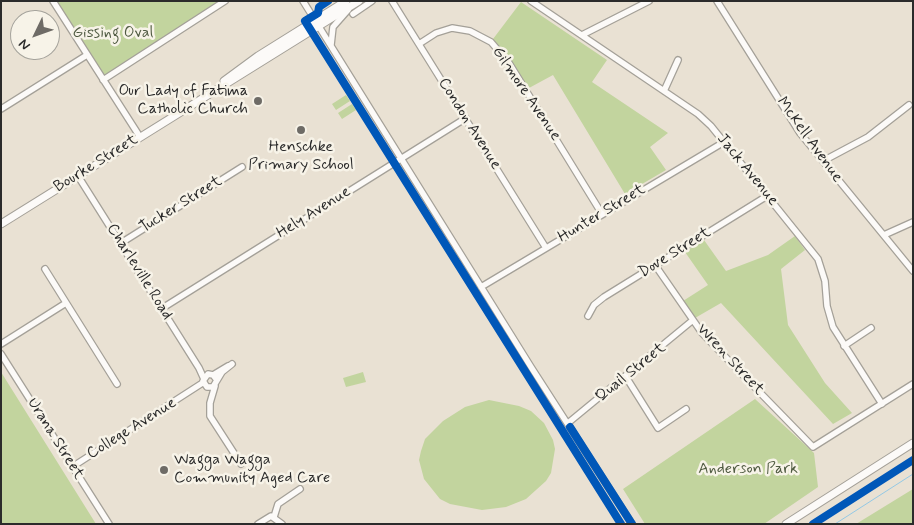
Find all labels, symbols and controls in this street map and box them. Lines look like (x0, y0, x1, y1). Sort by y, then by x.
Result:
north arrow (10, 10, 60, 60)
park label: Gissing Oval (72, 24, 154, 44)
text: N (15, 35, 34, 54)
street label: Gilmore Avenue (487, 43, 565, 145)
street label: Condon Avenue (433, 75, 505, 173)
place label: Our Lady of Fatima Catholic Church (119, 82, 248, 120)
street label: McKell Avenue (772, 94, 846, 186)
marker: Our Lady of Fatima Catholic Church (252, 95, 264, 107)
marker: Henschke Primary School (295, 124, 307, 136)
street label: Jack Avenue (712, 130, 782, 210)
street label: Bourke Street (51, 131, 141, 197)
place label: Henschke Primary School (248, 138, 354, 176)
street label: Tucker Street (136, 172, 226, 238)
street label: Hunter Street (555, 180, 649, 248)
street label: Hely Avenue (273, 183, 355, 243)
street label: Charleville Road (102, 220, 176, 324)
street label: Dove Street (635, 223, 715, 283)
street label: Wren Street (692, 320, 768, 400)
street label: Quail Street (592, 339, 670, 407)
street label: College Avenue (84, 394, 180, 464)
street label: Urana Street (22, 395, 88, 483)
place label: Wagga Wagga Community Aged Care (174, 451, 330, 489)
park label: Anderson Park (698, 460, 798, 480)
marker: Wagga Wagga Community Aged Care (158, 464, 170, 476)

